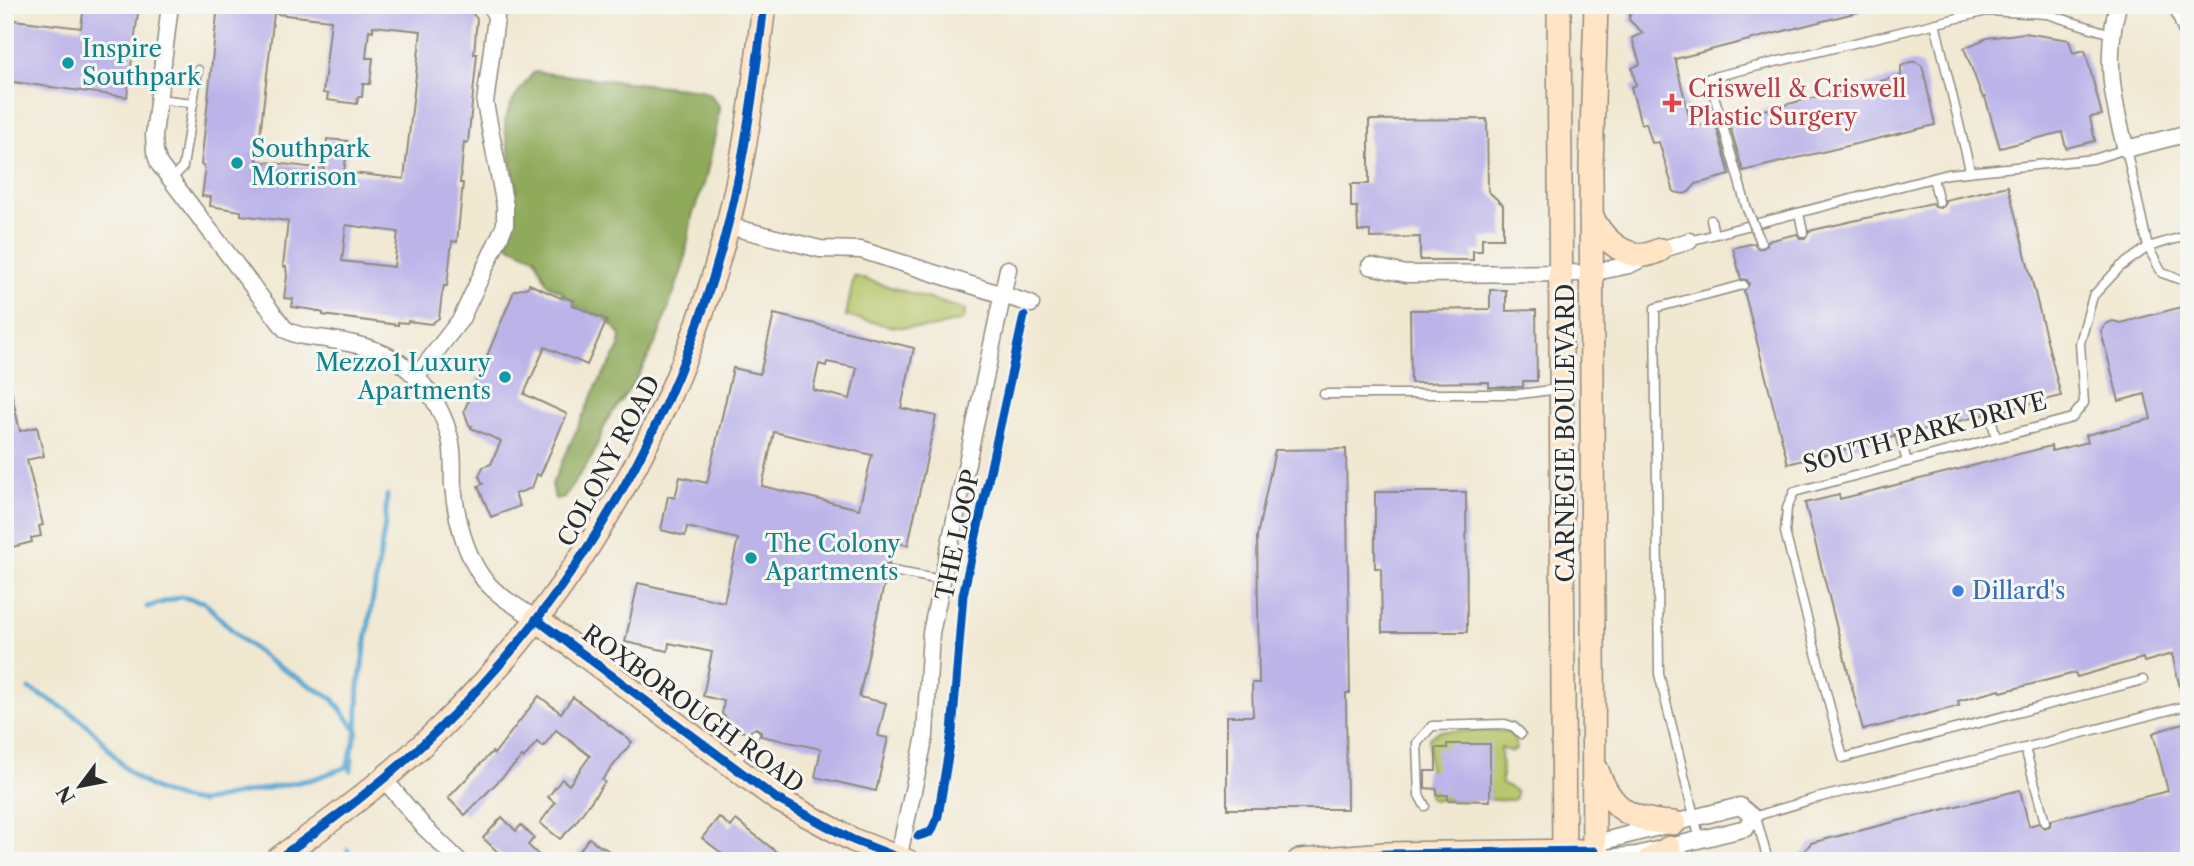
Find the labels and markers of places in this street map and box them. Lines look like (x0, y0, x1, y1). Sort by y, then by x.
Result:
place label: Inspire Southpark (82, 34, 202, 91)
marker: Inspire Southpark (60, 55, 76, 71)
place label: Criswell & Criswell Plastic Surgery (1688, 74, 1906, 131)
marker: Criswell & Criswell Plastic Surgery (1662, 93, 1682, 113)
place label: Southpark Morrison (251, 134, 371, 191)
marker: Southpark Morrison (229, 155, 245, 171)
place label: Mezzo1 Luxury Apartments (315, 348, 492, 405)
marker: Mezzo1 Luxury Apartments (497, 369, 513, 385)
place label: The Colony Apartments (764, 529, 901, 586)
marker: The Colony Apartments (743, 550, 759, 566)
place label: Dillard's (1972, 576, 2066, 605)
marker: Dillard's (1950, 583, 1966, 599)

